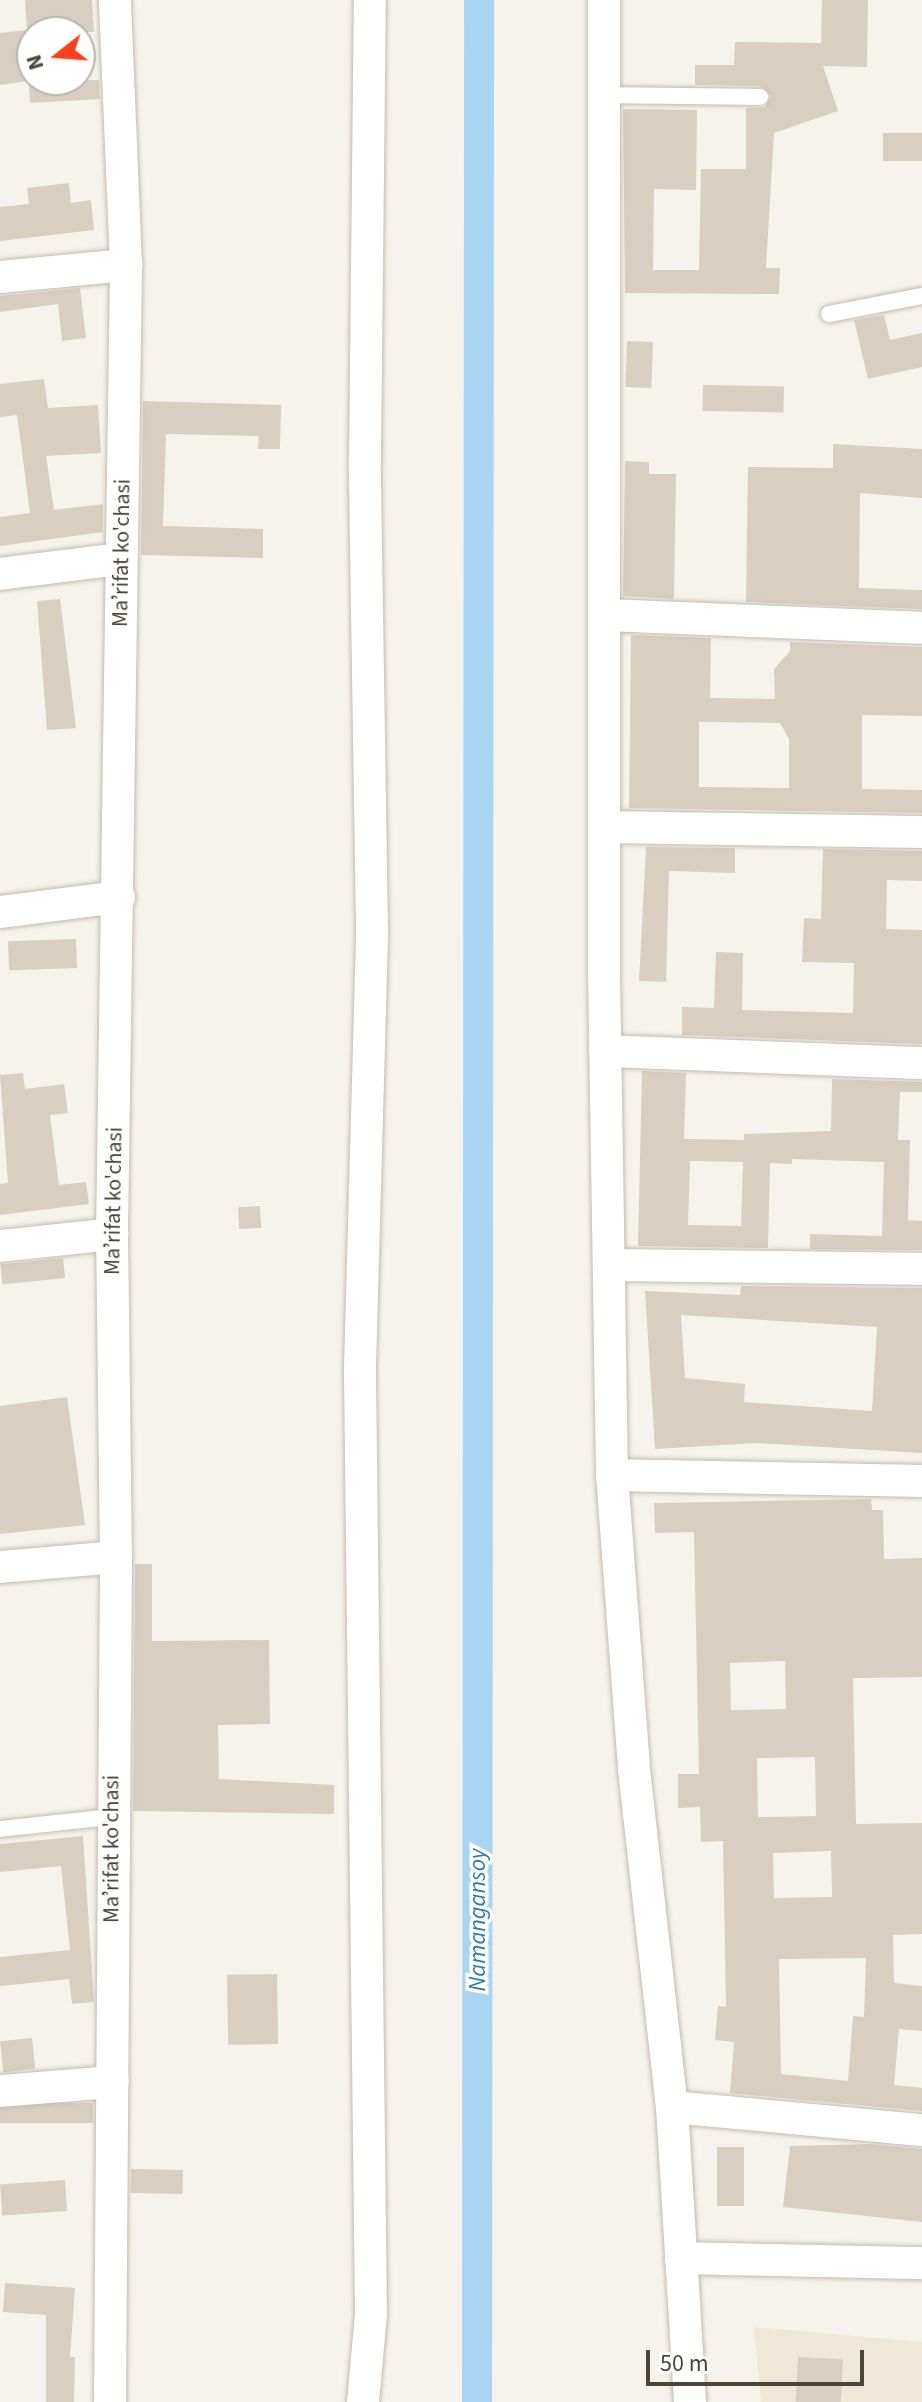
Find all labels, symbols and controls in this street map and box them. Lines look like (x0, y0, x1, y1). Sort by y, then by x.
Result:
north arrow (16, 16, 96, 96)
text: N (18, 51, 52, 74)
street label: Maʼrifat ko'chasi (108, 479, 136, 627)
street label: Maʼrifat ko'chasi (100, 1127, 128, 1275)
street label: Maʼrifat ko'chasi (99, 1775, 125, 1923)
water label: Namangansoy (464, 1848, 492, 1992)
scale bar (650, 2334, 868, 2384)
text: 50 m (660, 2346, 709, 2381)

